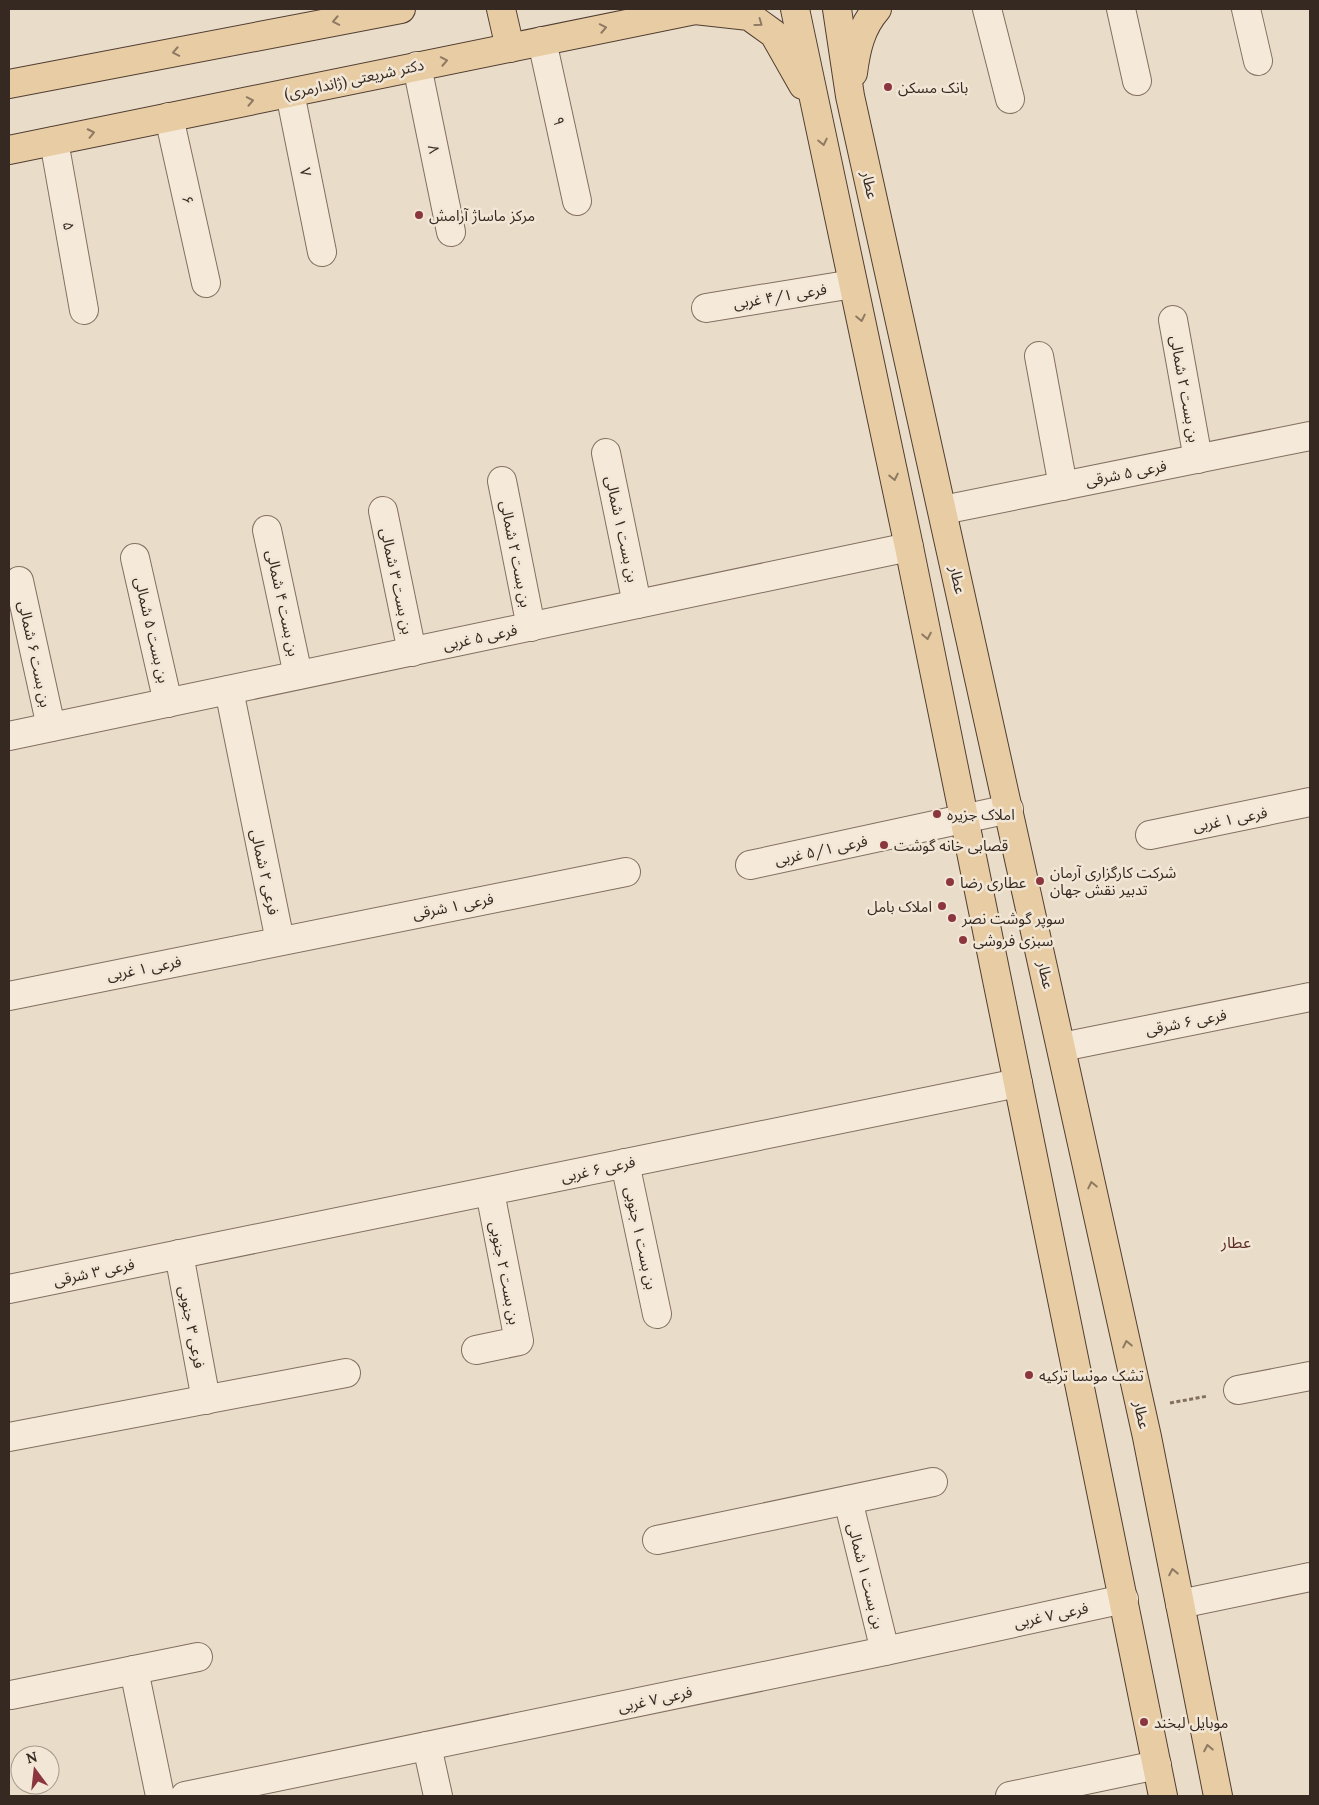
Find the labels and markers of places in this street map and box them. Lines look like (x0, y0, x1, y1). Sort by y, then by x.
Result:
place label: بانک مسکن (898, 78, 968, 97)
marker: بانک مسکن (882, 81, 894, 93)
place label: مرکز ماساژ آرامش (429, 206, 535, 225)
marker: مرکز ماساژ آرامش (413, 209, 425, 221)
place label: املاک جزیره (947, 805, 1015, 824)
marker: املاک جزیره (931, 808, 943, 820)
place label: قصابی خانه گوشت (894, 836, 1009, 855)
marker: قصابی خانه گوشت (878, 839, 890, 851)
place label: شرکت کارگزاری آرمان تدبیر نقش جهان (1050, 863, 1176, 899)
place label: عطاری رضا (960, 873, 1027, 892)
marker: شرکت کارگزاری آرمان تدبیر نقش جهان (1034, 875, 1046, 887)
marker: عطاری رضا (944, 876, 956, 888)
place label: املاک بامل (867, 897, 932, 916)
marker: املاک بامل (936, 900, 948, 912)
place label: سوپر گوشت نصر (961, 909, 1065, 929)
marker: سوپر گوشت نصر (946, 912, 958, 924)
place label: سبزی فروشی (973, 931, 1054, 950)
marker: سبزی فروشی (957, 934, 969, 946)
place label: تشک مونسا ترکیه (1039, 1366, 1144, 1385)
marker: تشک مونسا ترکیه (1023, 1369, 1035, 1381)
place label: موبایل لبخند (1154, 1713, 1228, 1732)
marker: موبایل لبخند (1138, 1716, 1150, 1728)

